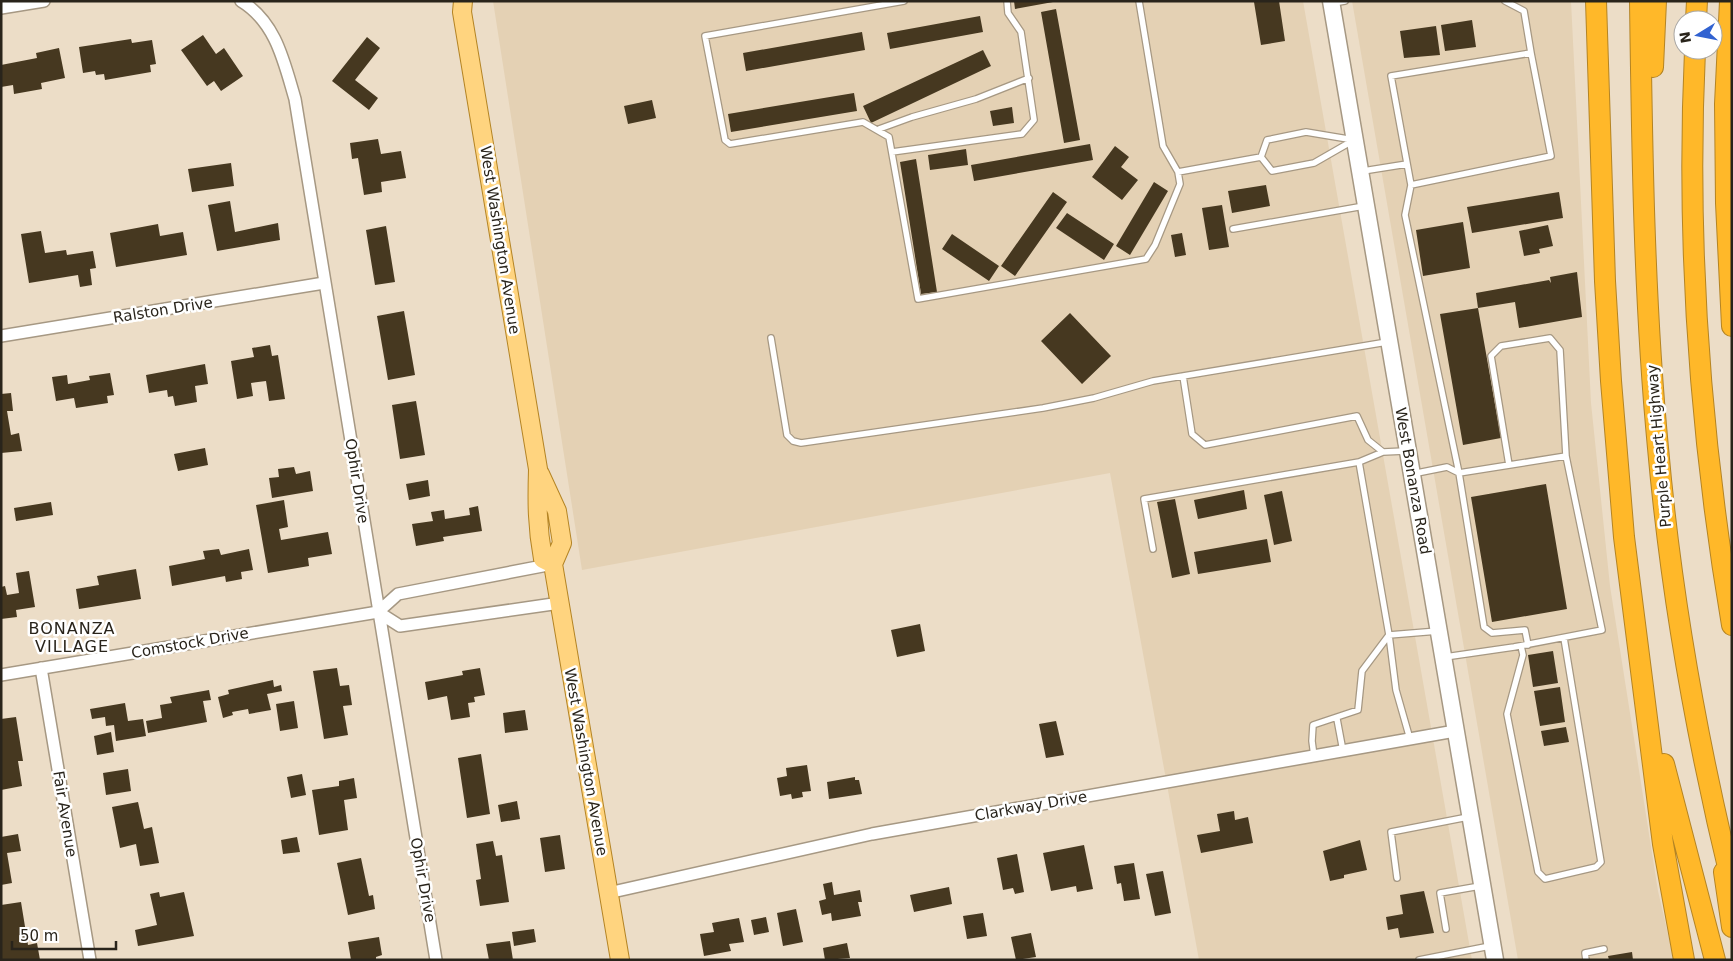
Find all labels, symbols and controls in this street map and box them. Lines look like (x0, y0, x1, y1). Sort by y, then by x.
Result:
north arrow (1673, 10, 1723, 60)
text: N (1676, 30, 1694, 44)
street label: West Washington Avenue (476, 145, 524, 335)
street label: Ralston Drive (112, 293, 214, 327)
street label: Purple Heart Highway (1643, 364, 1675, 528)
street label: West Bonanza Road (1391, 406, 1435, 556)
street label: Ophir Drive (341, 437, 373, 525)
district label: BONANZA VILLAGE (28, 619, 116, 656)
street label: Comstock Drive (130, 624, 250, 662)
street label: West Washington Avenue (561, 667, 611, 857)
street label: Fair Avenue (49, 769, 81, 859)
street label: Clarkway Drive (973, 787, 1089, 825)
street label: Ophir Drive (407, 836, 439, 924)
scale bar (12, 918, 116, 950)
text: 50 m (20, 927, 58, 945)

